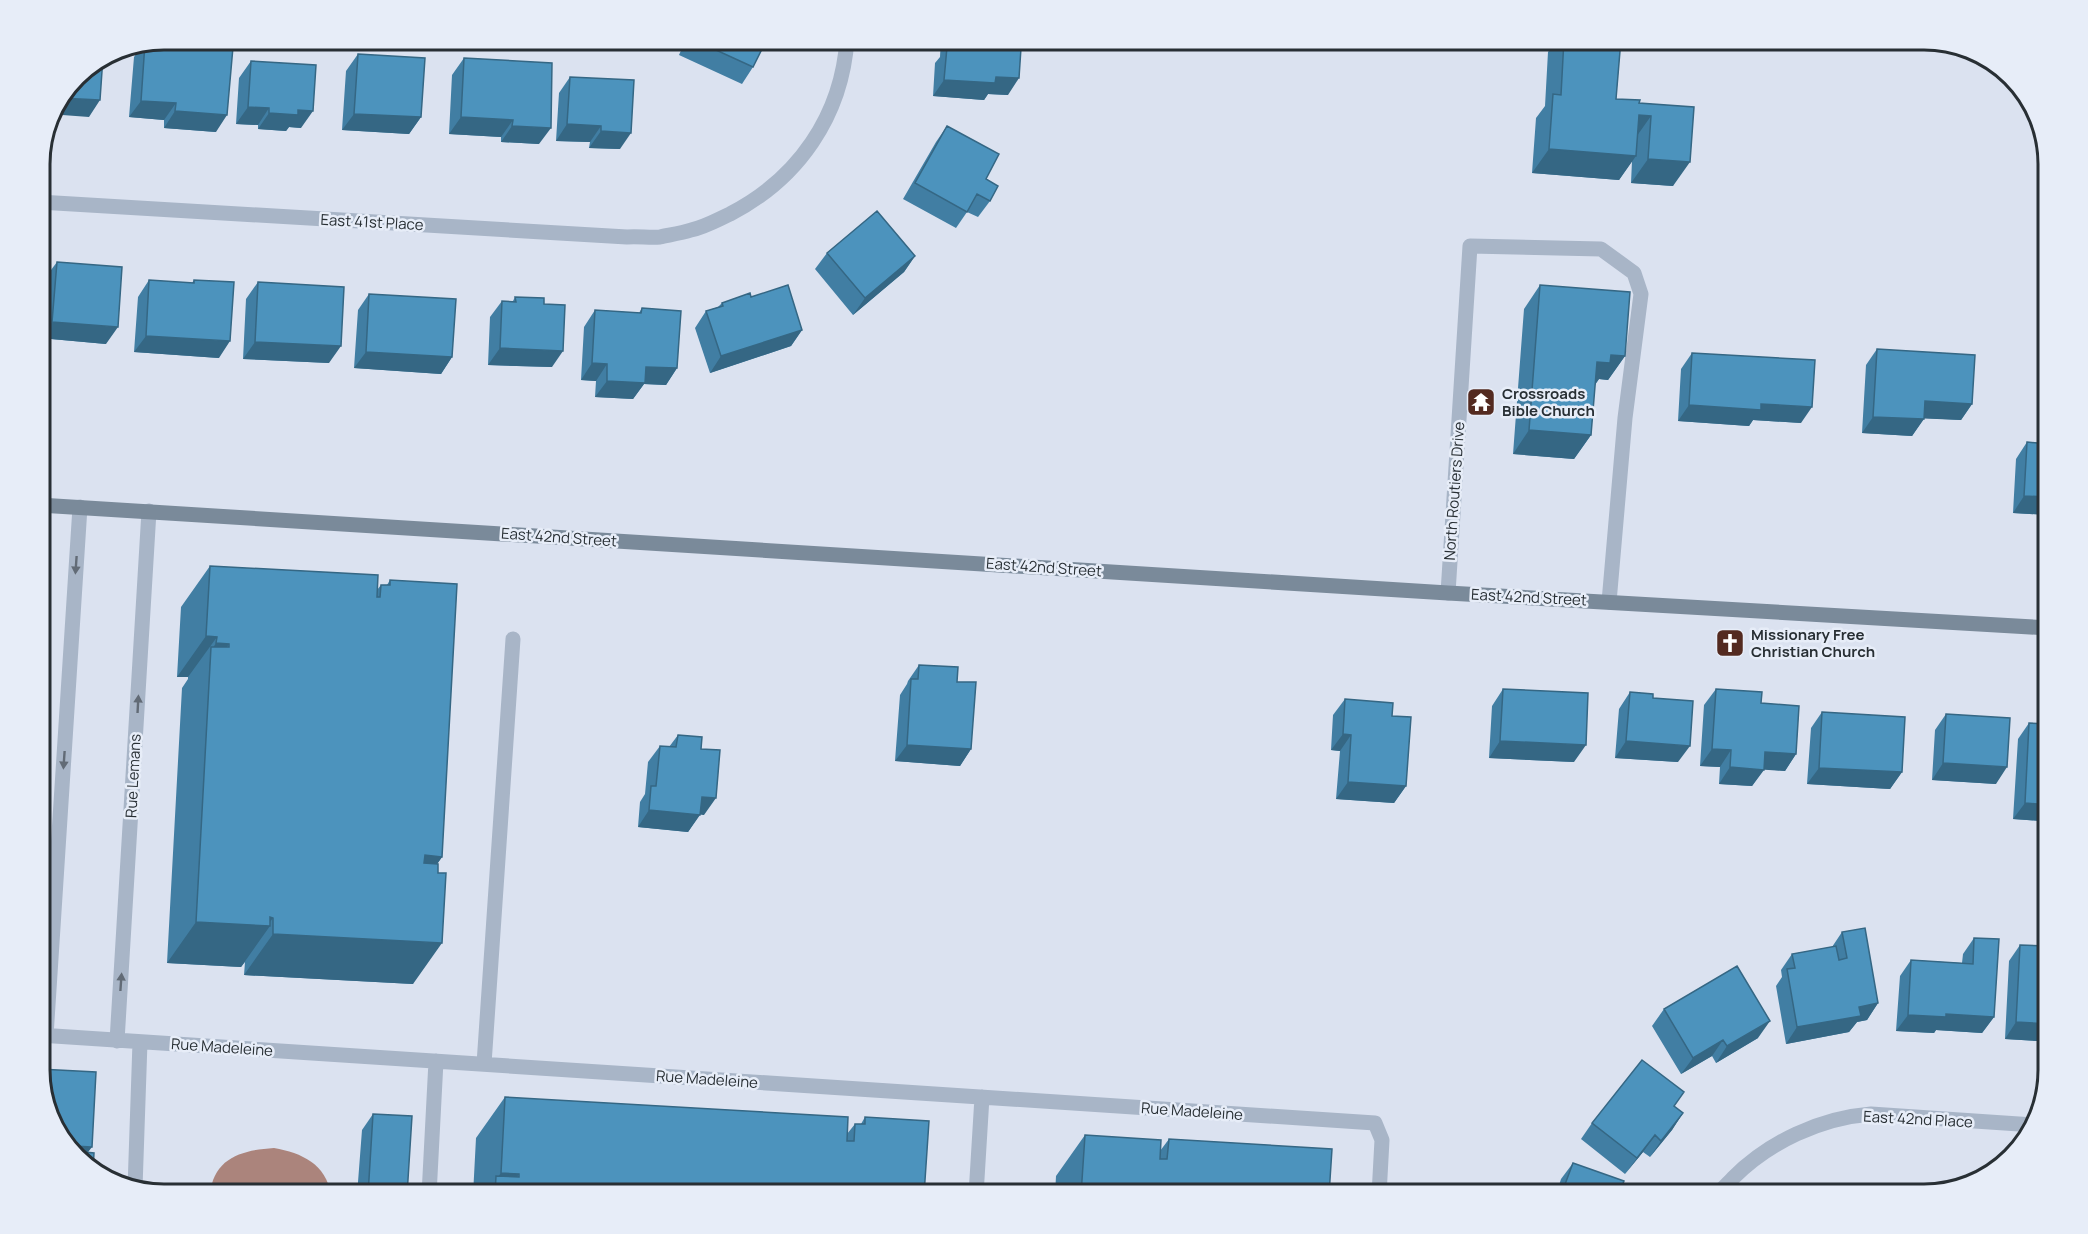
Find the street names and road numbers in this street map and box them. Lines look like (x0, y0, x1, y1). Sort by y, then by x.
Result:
street label: East 41st Place (320, 209, 424, 235)
street label: North Routiers Drive (1439, 421, 1469, 561)
street label: East 42nd Street (500, 522, 618, 552)
street label: East 42nd Street (985, 552, 1103, 582)
street label: East 42nd Street (1471, 583, 1587, 611)
street label: Rue Lemans (120, 733, 146, 819)
street label: Rue Madeleine (170, 1033, 274, 1061)
street label: Rue Madeleine (655, 1065, 759, 1093)
street label: Rue Madeleine (1140, 1097, 1244, 1125)
street label: East 42nd Place (1863, 1106, 1974, 1132)

